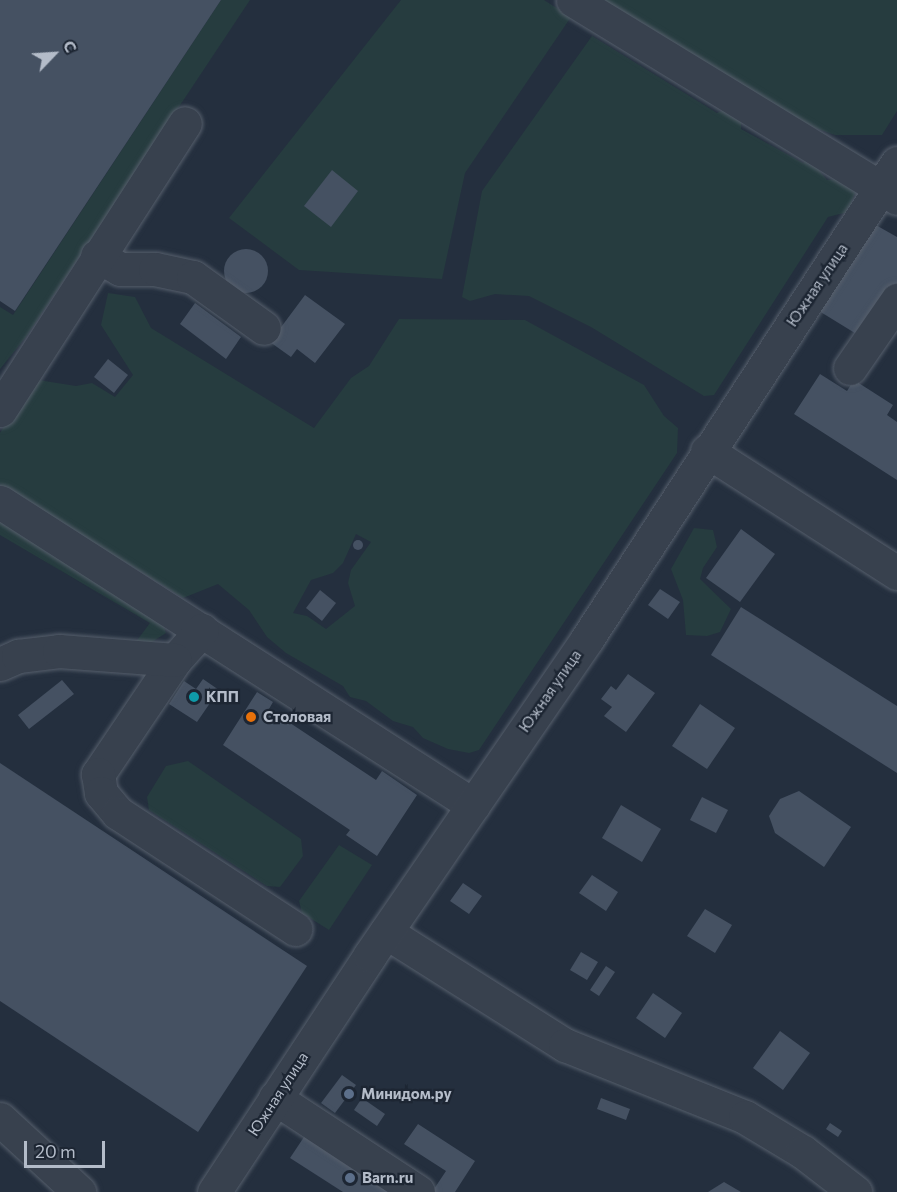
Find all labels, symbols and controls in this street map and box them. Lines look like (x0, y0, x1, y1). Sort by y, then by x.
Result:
north arrow (24, 24, 84, 84)
text: С (60, 37, 82, 55)
street label: Южная улица (783, 240, 851, 330)
street label: Южная улица (515, 646, 585, 736)
place label: КПП (206, 688, 239, 706)
marker: КПП (187, 690, 201, 704)
place label: Столовая (263, 708, 331, 726)
marker: Столовая (244, 710, 258, 724)
street label: Южная улица (244, 1049, 312, 1139)
place label: Минидом.ру (361, 1085, 452, 1103)
marker: Минидом.ру (342, 1087, 356, 1101)
scale bar (27, 1129, 108, 1167)
text: 20 m (35, 1140, 76, 1162)
place label: Barn.ru (362, 1169, 413, 1187)
marker: Barn.ru (343, 1171, 357, 1185)

